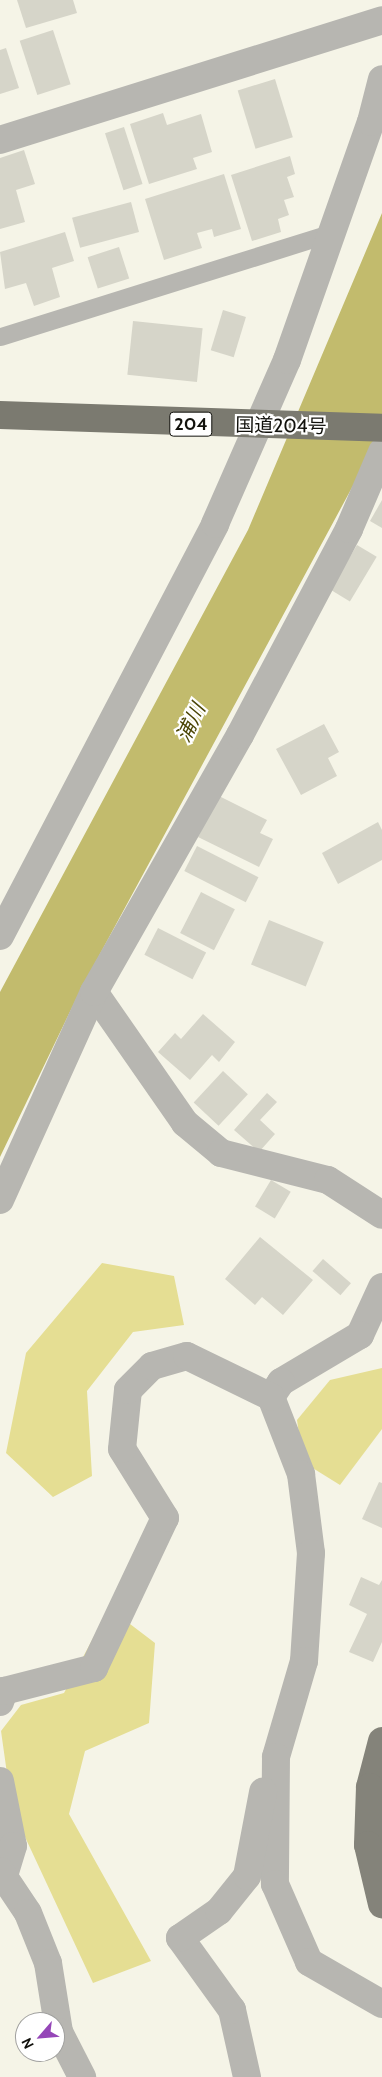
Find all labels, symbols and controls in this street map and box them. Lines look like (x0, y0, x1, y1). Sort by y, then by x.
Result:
road number: 204 (168, 408, 214, 439)
street label: 国道204号 (235, 414, 327, 438)
water label: 浦川 (171, 700, 211, 746)
north arrow (15, 2012, 65, 2062)
text: N (17, 2035, 38, 2052)

